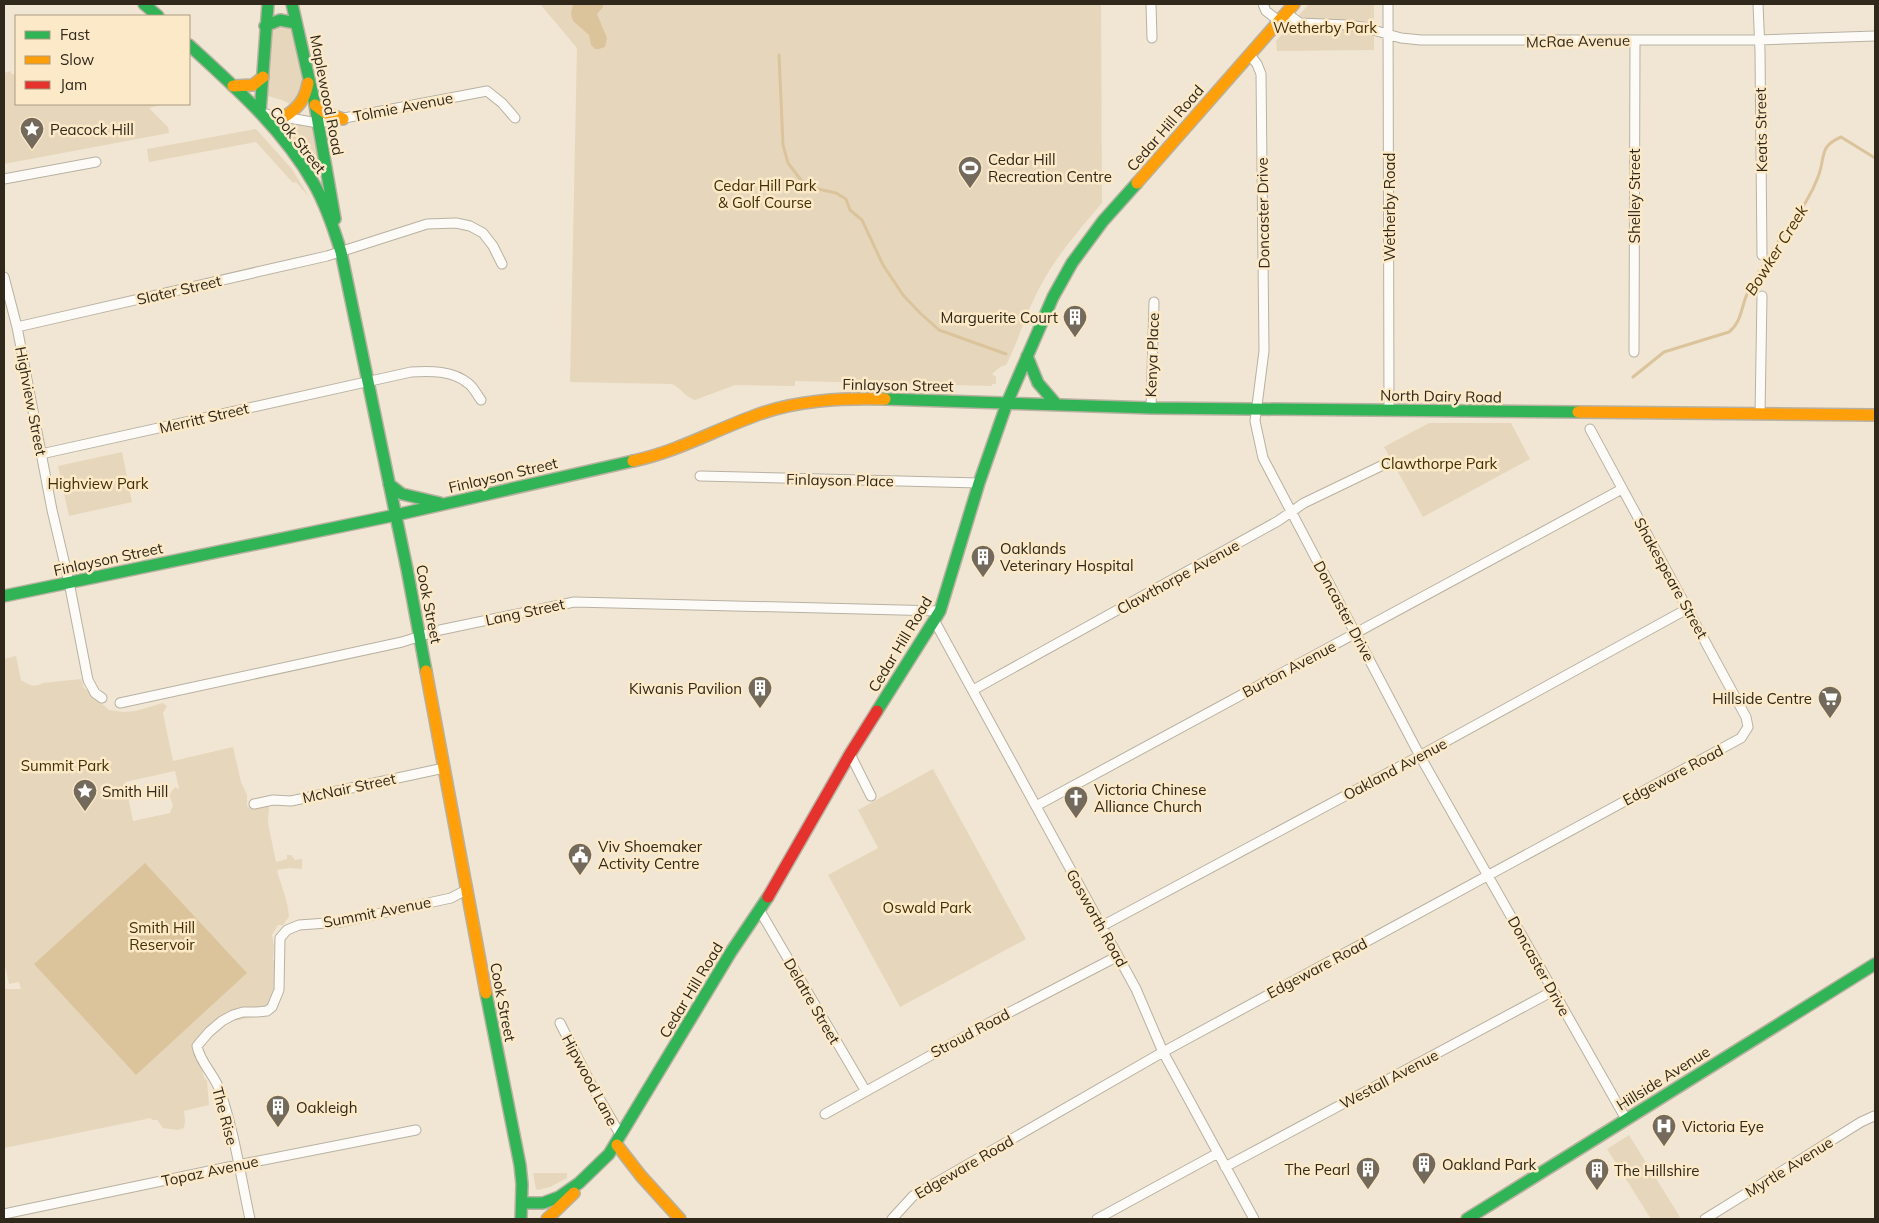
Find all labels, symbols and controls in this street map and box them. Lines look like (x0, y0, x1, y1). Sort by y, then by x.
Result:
legend (15, 15, 190, 105)
park label: Wetherby Park (1273, 18, 1377, 37)
text: Fast (60, 25, 90, 44)
street label: McRae Avenue (1526, 31, 1630, 51)
street label: Maplewood Road (306, 33, 348, 157)
text: Slow (60, 50, 94, 69)
text: Jam (60, 75, 87, 94)
street label: Cedar Hill Road (1122, 81, 1208, 175)
street label: Tolmie Avenue (352, 88, 454, 126)
street label: Keats Street (1751, 88, 1771, 172)
street label: Cook Street (266, 103, 330, 177)
place icon: Peacock Hill (19, 116, 45, 150)
place label: Peacock Hill (50, 120, 134, 139)
street label: Shelley Street (1625, 149, 1644, 243)
place label: Cedar Hill Recreation Centre (988, 150, 1112, 186)
street label: Wetherby Road (1380, 152, 1399, 262)
sports icon: Cedar Hill Recreation Centre (957, 155, 983, 189)
street label: Doncaster Drive (1253, 157, 1273, 269)
park label: Cedar Hill Park & Golf Course (714, 176, 817, 212)
water label: Bowker Creek (1740, 200, 1812, 299)
street label: Slater Street (135, 271, 223, 309)
building icon: Marguerite Court (1062, 304, 1088, 338)
place label: Marguerite Court (941, 308, 1058, 327)
street label: Kenya Place (1141, 312, 1163, 398)
street label: Highview Street (11, 345, 51, 457)
street label: Finlayson Street (842, 375, 954, 395)
street label: North Dairy Road (1380, 385, 1502, 407)
street label: Merritt Street (157, 398, 251, 438)
street label: Finlayson Street (447, 453, 559, 497)
park label: Clawthorpe Park (1381, 454, 1498, 473)
street label: Finlayson Place (786, 470, 894, 490)
park label: Highview Park (48, 474, 149, 493)
street label: Shakespeare Street (1630, 514, 1712, 642)
street label: Clawthorpe Avenue (1113, 535, 1243, 619)
street label: Finlayson Street (52, 538, 164, 580)
place label: Oaklands Veterinary Hospital (1000, 539, 1134, 575)
building icon: Oaklands Veterinary Hospital (970, 544, 996, 578)
street label: Doncaster Drive (1310, 557, 1378, 665)
street label: Cook Street (412, 563, 446, 645)
street label: Cedar Hill Road (864, 593, 936, 695)
street label: Lang Street (484, 594, 566, 630)
street label: Burton Avenue (1239, 636, 1339, 702)
building icon: Kiwanis Pavilion (747, 675, 773, 709)
place label: Kiwanis Pavilion (629, 679, 742, 698)
supermarket icon: Hillside Centre (1817, 685, 1843, 719)
place label: Hillside Centre (1712, 689, 1812, 708)
street label: Oakland Avenue (1340, 734, 1450, 804)
street label: Edgeware Road (1620, 741, 1726, 809)
park label: Summit Park (21, 756, 110, 775)
street label: McNair Street (301, 769, 397, 807)
place icon: Smith Hill (72, 778, 98, 812)
place label: Victoria Chinese Alliance Church (1094, 780, 1206, 816)
place label: Smith Hill (102, 782, 168, 801)
church icon: Victoria Chinese Alliance Church (1063, 785, 1089, 819)
place label: Viv Shoemaker Activity Centre (598, 837, 703, 873)
public building icon: Viv Shoemaker Activity Centre (567, 842, 593, 876)
street label: Gosworth Road (1062, 866, 1132, 970)
street label: Summit Avenue (322, 892, 432, 932)
park label: Oswald Park (883, 898, 972, 917)
street label: Doncaster Drive (1504, 913, 1574, 1019)
park label: Smith Hill Reservoir (129, 918, 195, 954)
street label: Edgeware Road (1264, 934, 1370, 1002)
street label: Cedar Hill Road (655, 939, 727, 1041)
street label: Delatre Street (780, 955, 844, 1047)
street label: Cook Street (486, 961, 520, 1043)
street label: Stroud Road (927, 1004, 1013, 1062)
street label: Hipwood Lane (558, 1031, 622, 1129)
street label: Hillside Avenue (1613, 1042, 1713, 1114)
street label: Westall Avenue (1336, 1045, 1442, 1113)
street label: The Rise (208, 1085, 242, 1147)
building icon: Oakleigh (265, 1094, 291, 1128)
place label: Oakleigh (296, 1098, 357, 1117)
hospital icon: Victoria Eye (1651, 1113, 1677, 1147)
place label: Victoria Eye (1682, 1117, 1764, 1136)
street label: Edgeware Road (911, 1131, 1017, 1203)
street label: Myrtle Avenue (1742, 1132, 1836, 1202)
street label: Topaz Avenue (160, 1151, 260, 1191)
building icon: Oakland Park (1411, 1151, 1437, 1185)
place label: Oakland Park (1442, 1155, 1536, 1174)
building icon: The Pearl (1355, 1156, 1381, 1190)
building icon: The Hillshire (1584, 1157, 1610, 1191)
place label: The Pearl (1284, 1160, 1350, 1179)
place label: The Hillshire (1614, 1161, 1699, 1180)

